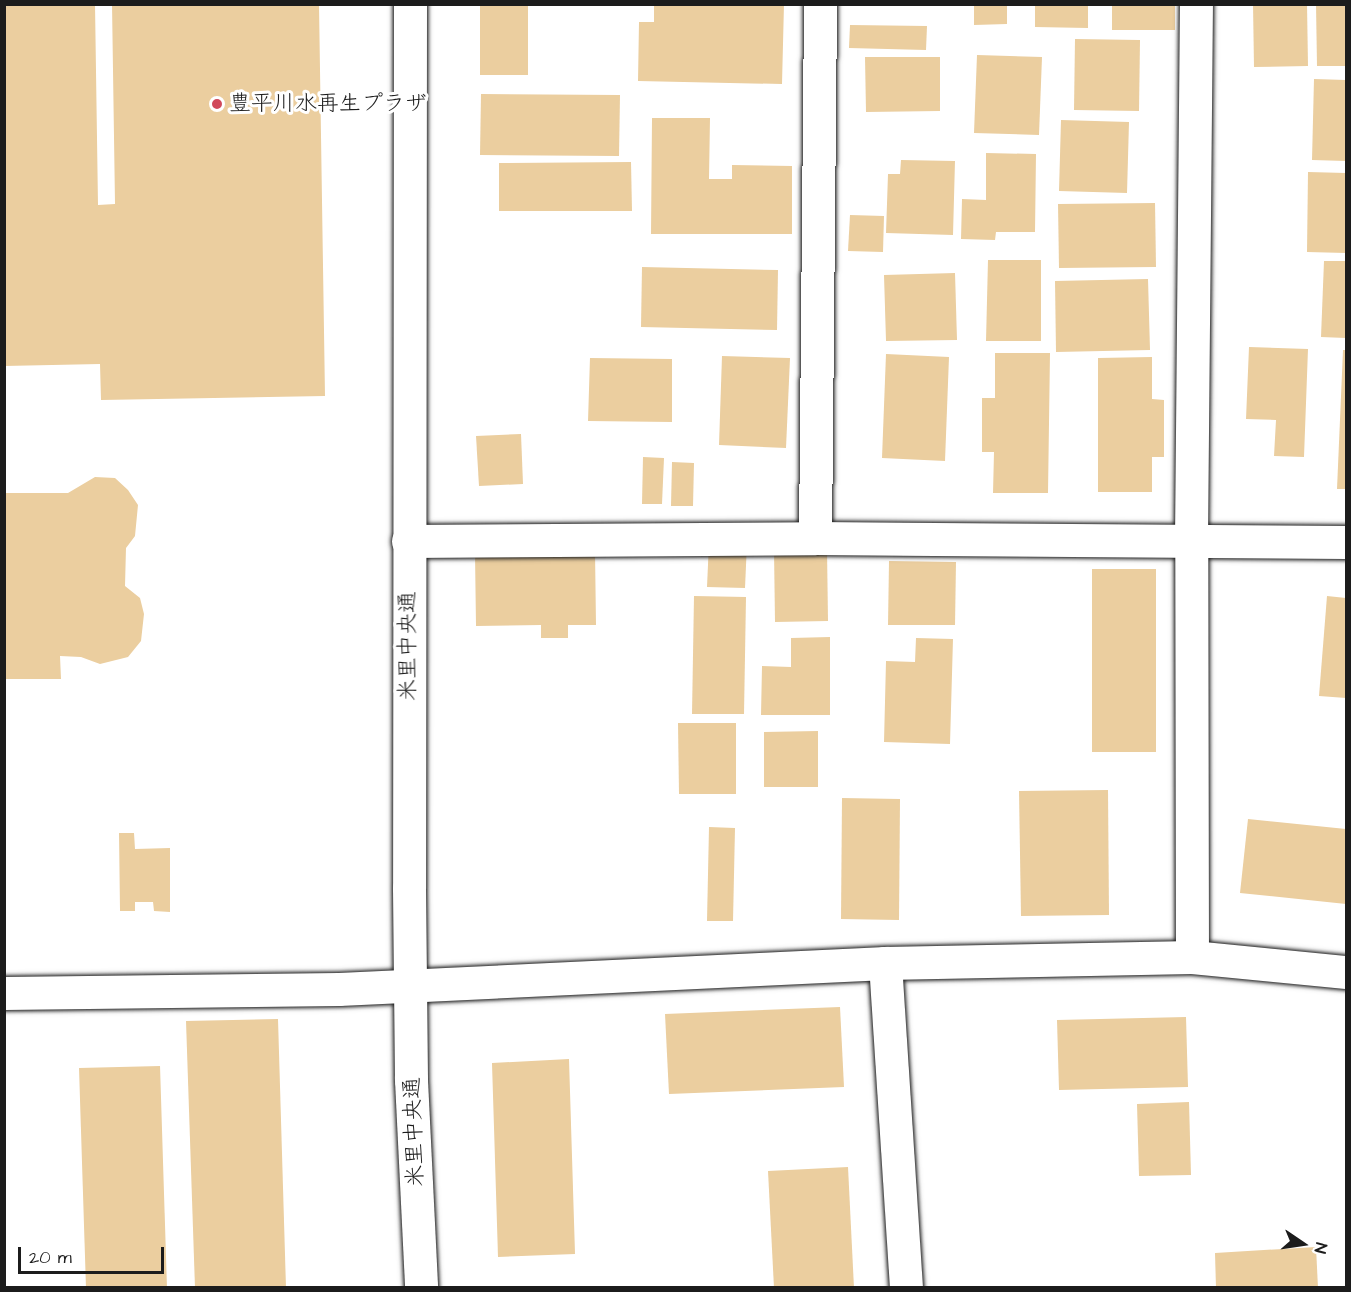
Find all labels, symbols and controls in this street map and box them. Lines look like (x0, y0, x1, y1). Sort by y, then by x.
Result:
place label: 豊平川水再生プラザ (229, 91, 427, 117)
marker: 豊平川水再生プラザ (210, 97, 224, 111)
street label: 米里中央通 (395, 591, 421, 701)
street label: 米里中央通 (399, 1077, 429, 1187)
north arrow (1273, 1214, 1333, 1274)
scale bar (21, 1235, 166, 1273)
text: N (1309, 1241, 1332, 1255)
text: 20 m (29, 1245, 72, 1270)

